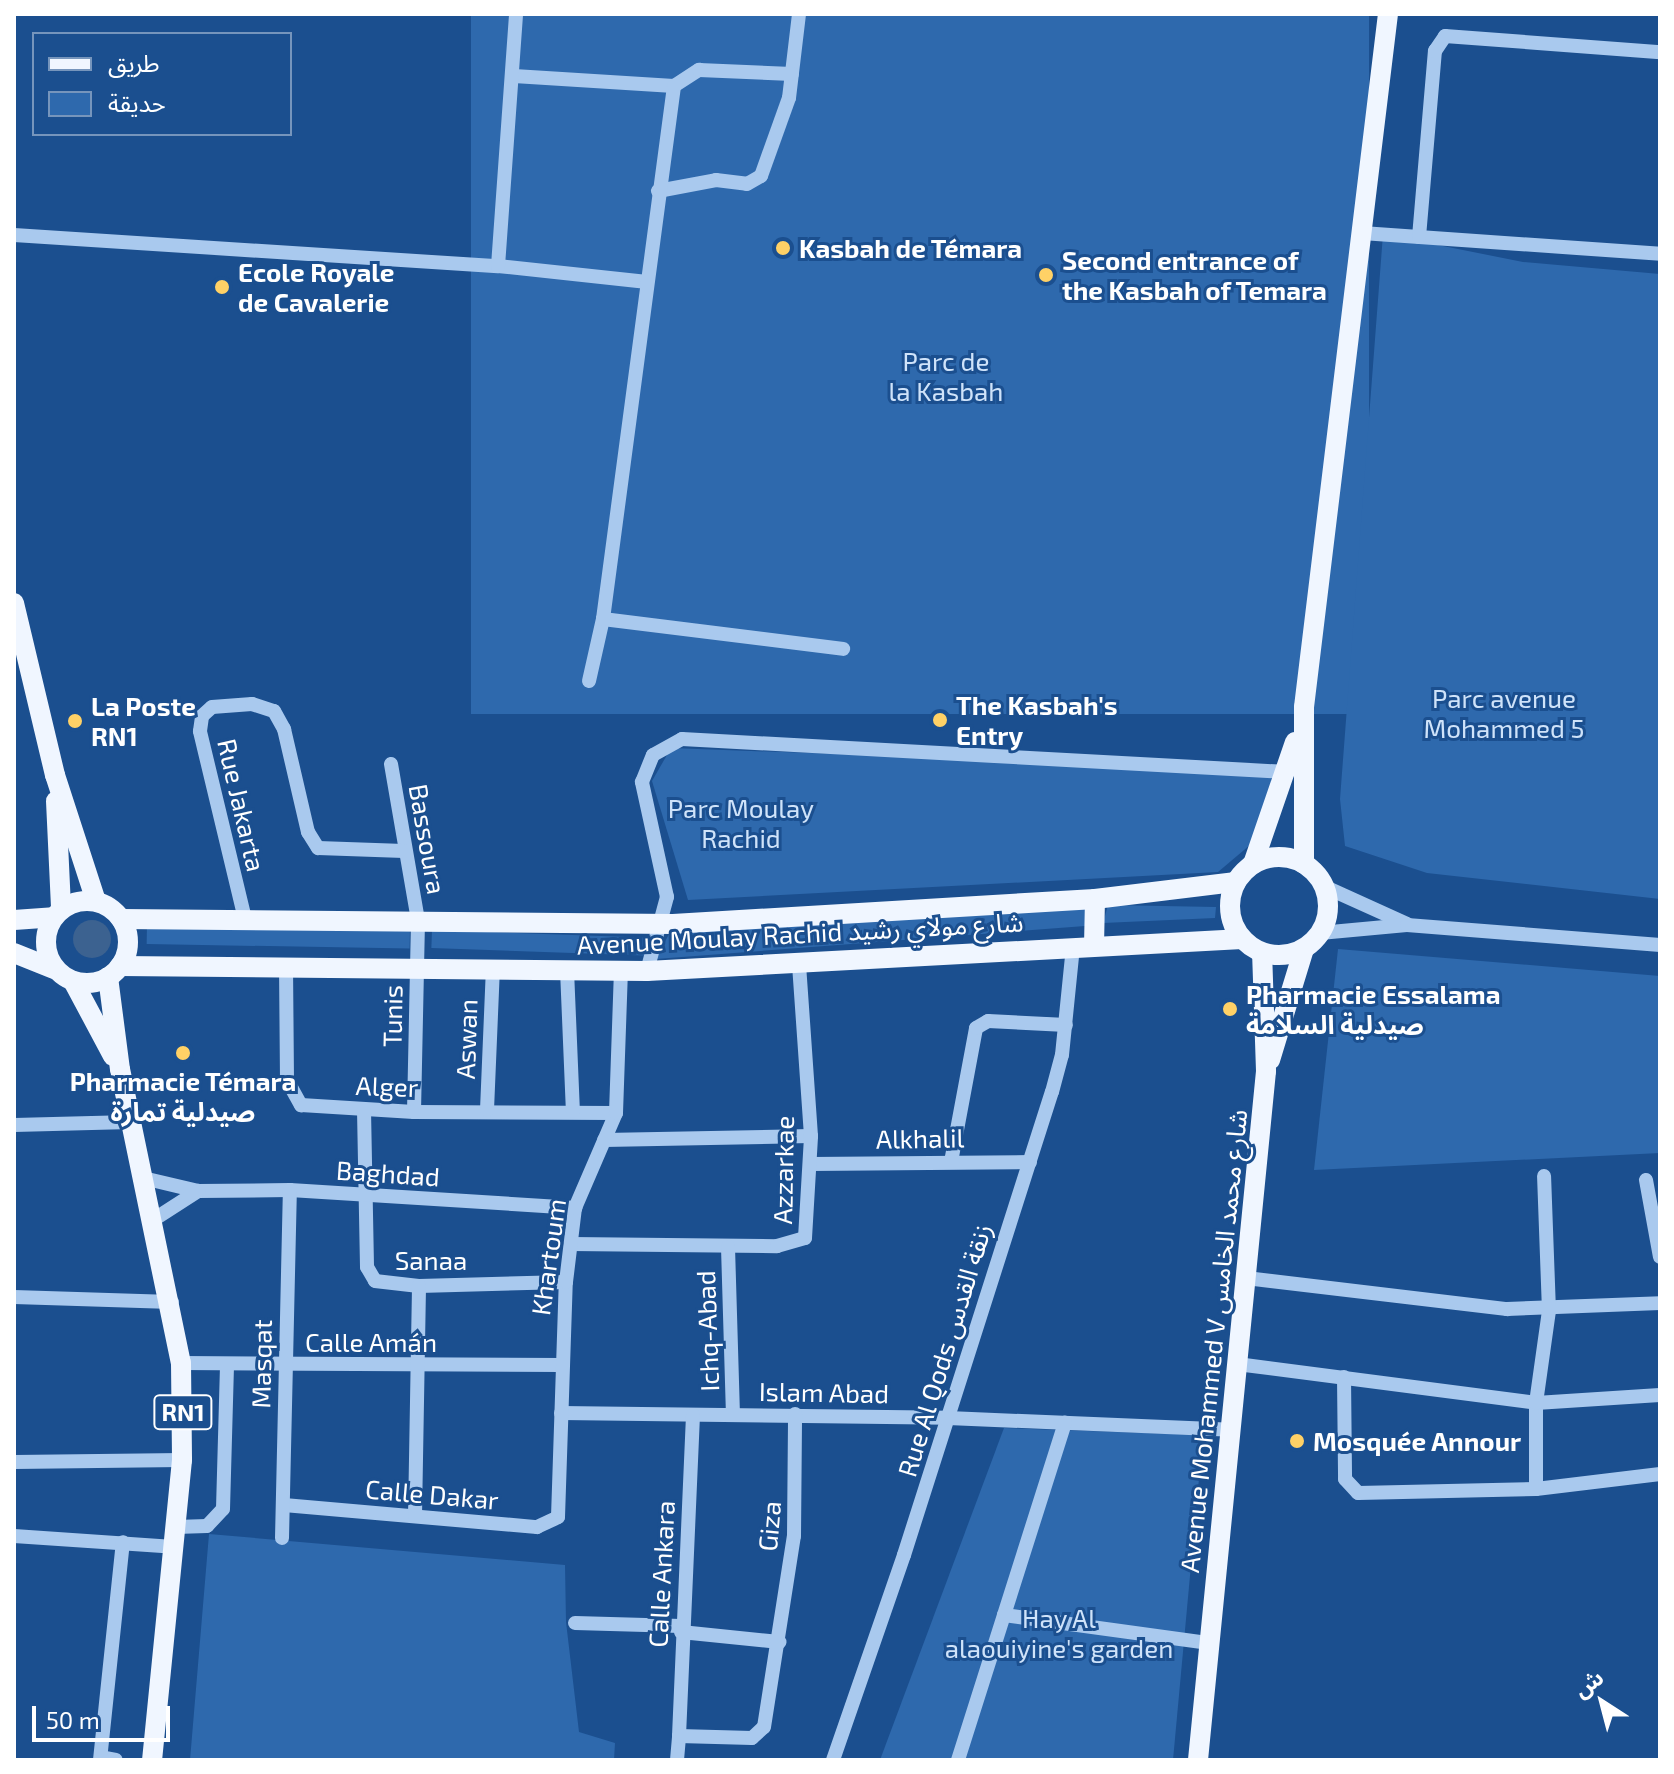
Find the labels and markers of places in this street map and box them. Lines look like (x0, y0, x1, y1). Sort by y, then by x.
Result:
place label: Kasbah de Témara (799, 232, 1023, 264)
marker: Kasbah de Témara (774, 239, 792, 257)
place label: Second entrance of the Kasbah of Temara (1062, 244, 1328, 306)
place label: Ecole Royale de Cavalerie (238, 256, 394, 318)
marker: Second entrance of the Kasbah of Temara (1037, 266, 1055, 284)
marker: Ecole Royale de Cavalerie (213, 278, 231, 296)
place label: The Kasbah's Entry (956, 689, 1118, 750)
place label: La Poste RN1 (91, 690, 196, 752)
marker: The Kasbah's Entry (931, 711, 949, 729)
marker: La Poste RN1 (66, 712, 84, 730)
place label: Pharmacie Essalama صيدلية السلامة (1246, 978, 1501, 1040)
marker: Pharmacie Essalama صيدلية السلامة (1221, 1000, 1239, 1018)
marker: Pharmacie Témara صيدلية تمارة (174, 1044, 192, 1062)
place label: Pharmacie Témara صيدلية تمارة (69, 1065, 297, 1126)
place label: Mosquée Annour (1313, 1425, 1522, 1457)
marker: Mosquée Annour (1288, 1432, 1306, 1450)

